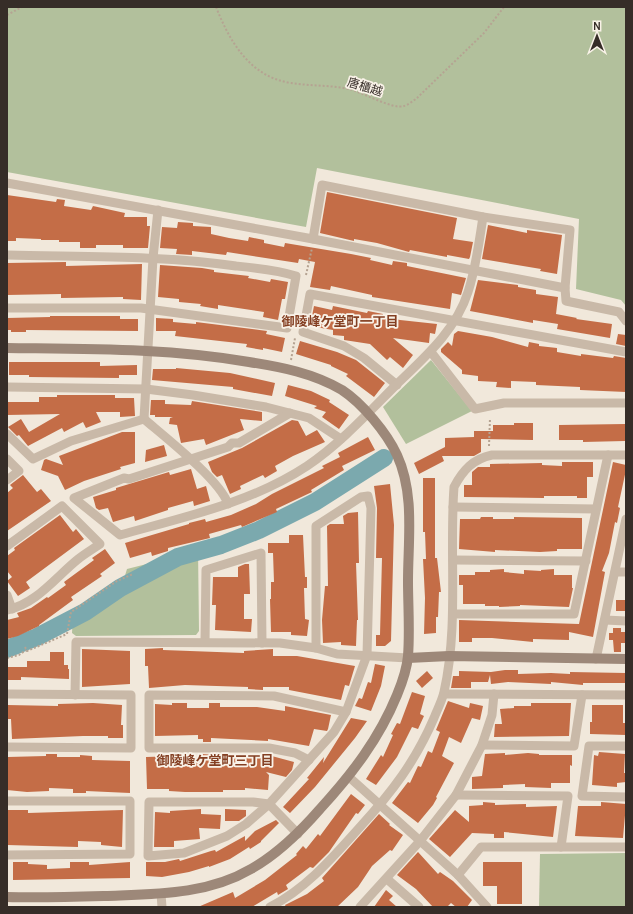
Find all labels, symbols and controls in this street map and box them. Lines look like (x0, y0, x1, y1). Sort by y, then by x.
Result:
north arrow (577, 16, 617, 56)
text: N (593, 20, 601, 33)
street label: 唐櫃越 (346, 75, 384, 99)
district label: 御陵峰ケ堂町一丁目 (281, 314, 399, 329)
district label: 御陵峰ケ堂町三丁目 (156, 753, 274, 768)

